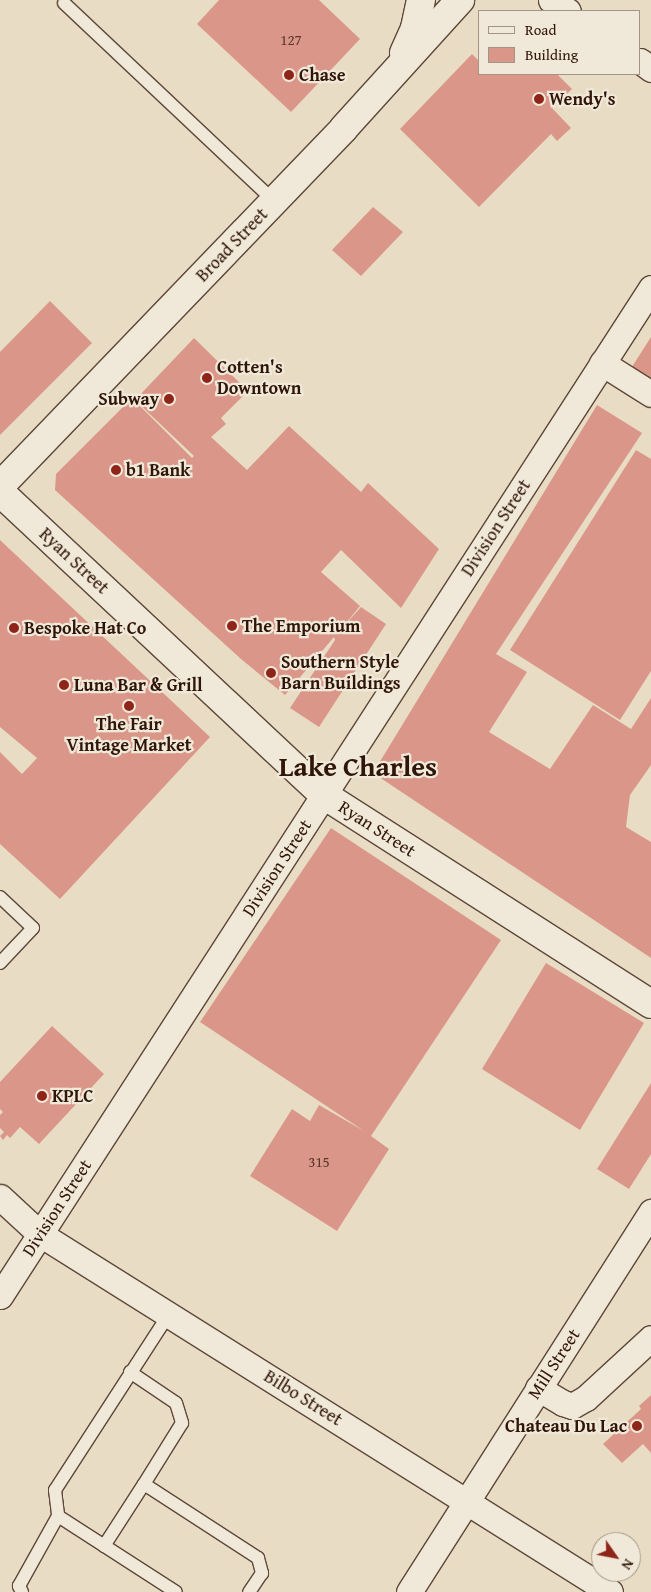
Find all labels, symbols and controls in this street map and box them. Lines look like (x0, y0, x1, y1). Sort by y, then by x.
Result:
legend (478, 10, 641, 75)
text: Road (525, 19, 556, 40)
house number: 127 (280, 31, 302, 49)
text: Building (525, 44, 578, 65)
place label: Chase (299, 64, 346, 86)
marker: Chase (283, 69, 295, 81)
place label: Wendy's (549, 88, 615, 110)
marker: Wendy's (533, 93, 545, 105)
street label: Broad Street (192, 204, 272, 286)
place label: Cotten's Downtown (217, 357, 301, 399)
marker: Cotten's Downtown (201, 372, 213, 384)
place label: Subway (98, 388, 159, 410)
marker: Subway (163, 393, 175, 405)
place label: b1 Bank (126, 459, 190, 481)
marker: b1 Bank (110, 464, 122, 476)
street label: Division Street (457, 476, 535, 580)
street label: Ryan Street (35, 523, 113, 599)
place label: The Emporium (242, 615, 361, 637)
place label: Bespoke Hat Co (24, 617, 146, 639)
marker: The Emporium (226, 620, 238, 632)
marker: Bespoke Hat Co (8, 622, 20, 634)
place label: Southern Style Barn Buildings (281, 652, 401, 694)
marker: Southern Style Barn Buildings (265, 667, 277, 679)
place label: Luna Bar & Grill (74, 674, 203, 696)
marker: Luna Bar & Grill (58, 679, 70, 691)
marker: The Fair Vintage Market (123, 700, 135, 712)
place label: The Fair Vintage Market (66, 714, 192, 756)
district label: Lake Charles (279, 749, 437, 783)
street label: Ryan Street (335, 796, 419, 862)
street label: Division Street (238, 816, 316, 920)
place label: KPLC (52, 1085, 93, 1107)
marker: KPLC (36, 1090, 48, 1102)
house number: 315 (308, 1153, 330, 1171)
street label: Division Street (18, 1156, 96, 1260)
street label: Mill Street (523, 1325, 585, 1403)
street label: Bilbo Street (260, 1365, 346, 1431)
place label: Chateau Du Lac (505, 1415, 627, 1437)
marker: Chateau Du Lac (631, 1420, 643, 1432)
north arrow (591, 1532, 641, 1582)
text: N (617, 1555, 639, 1574)

